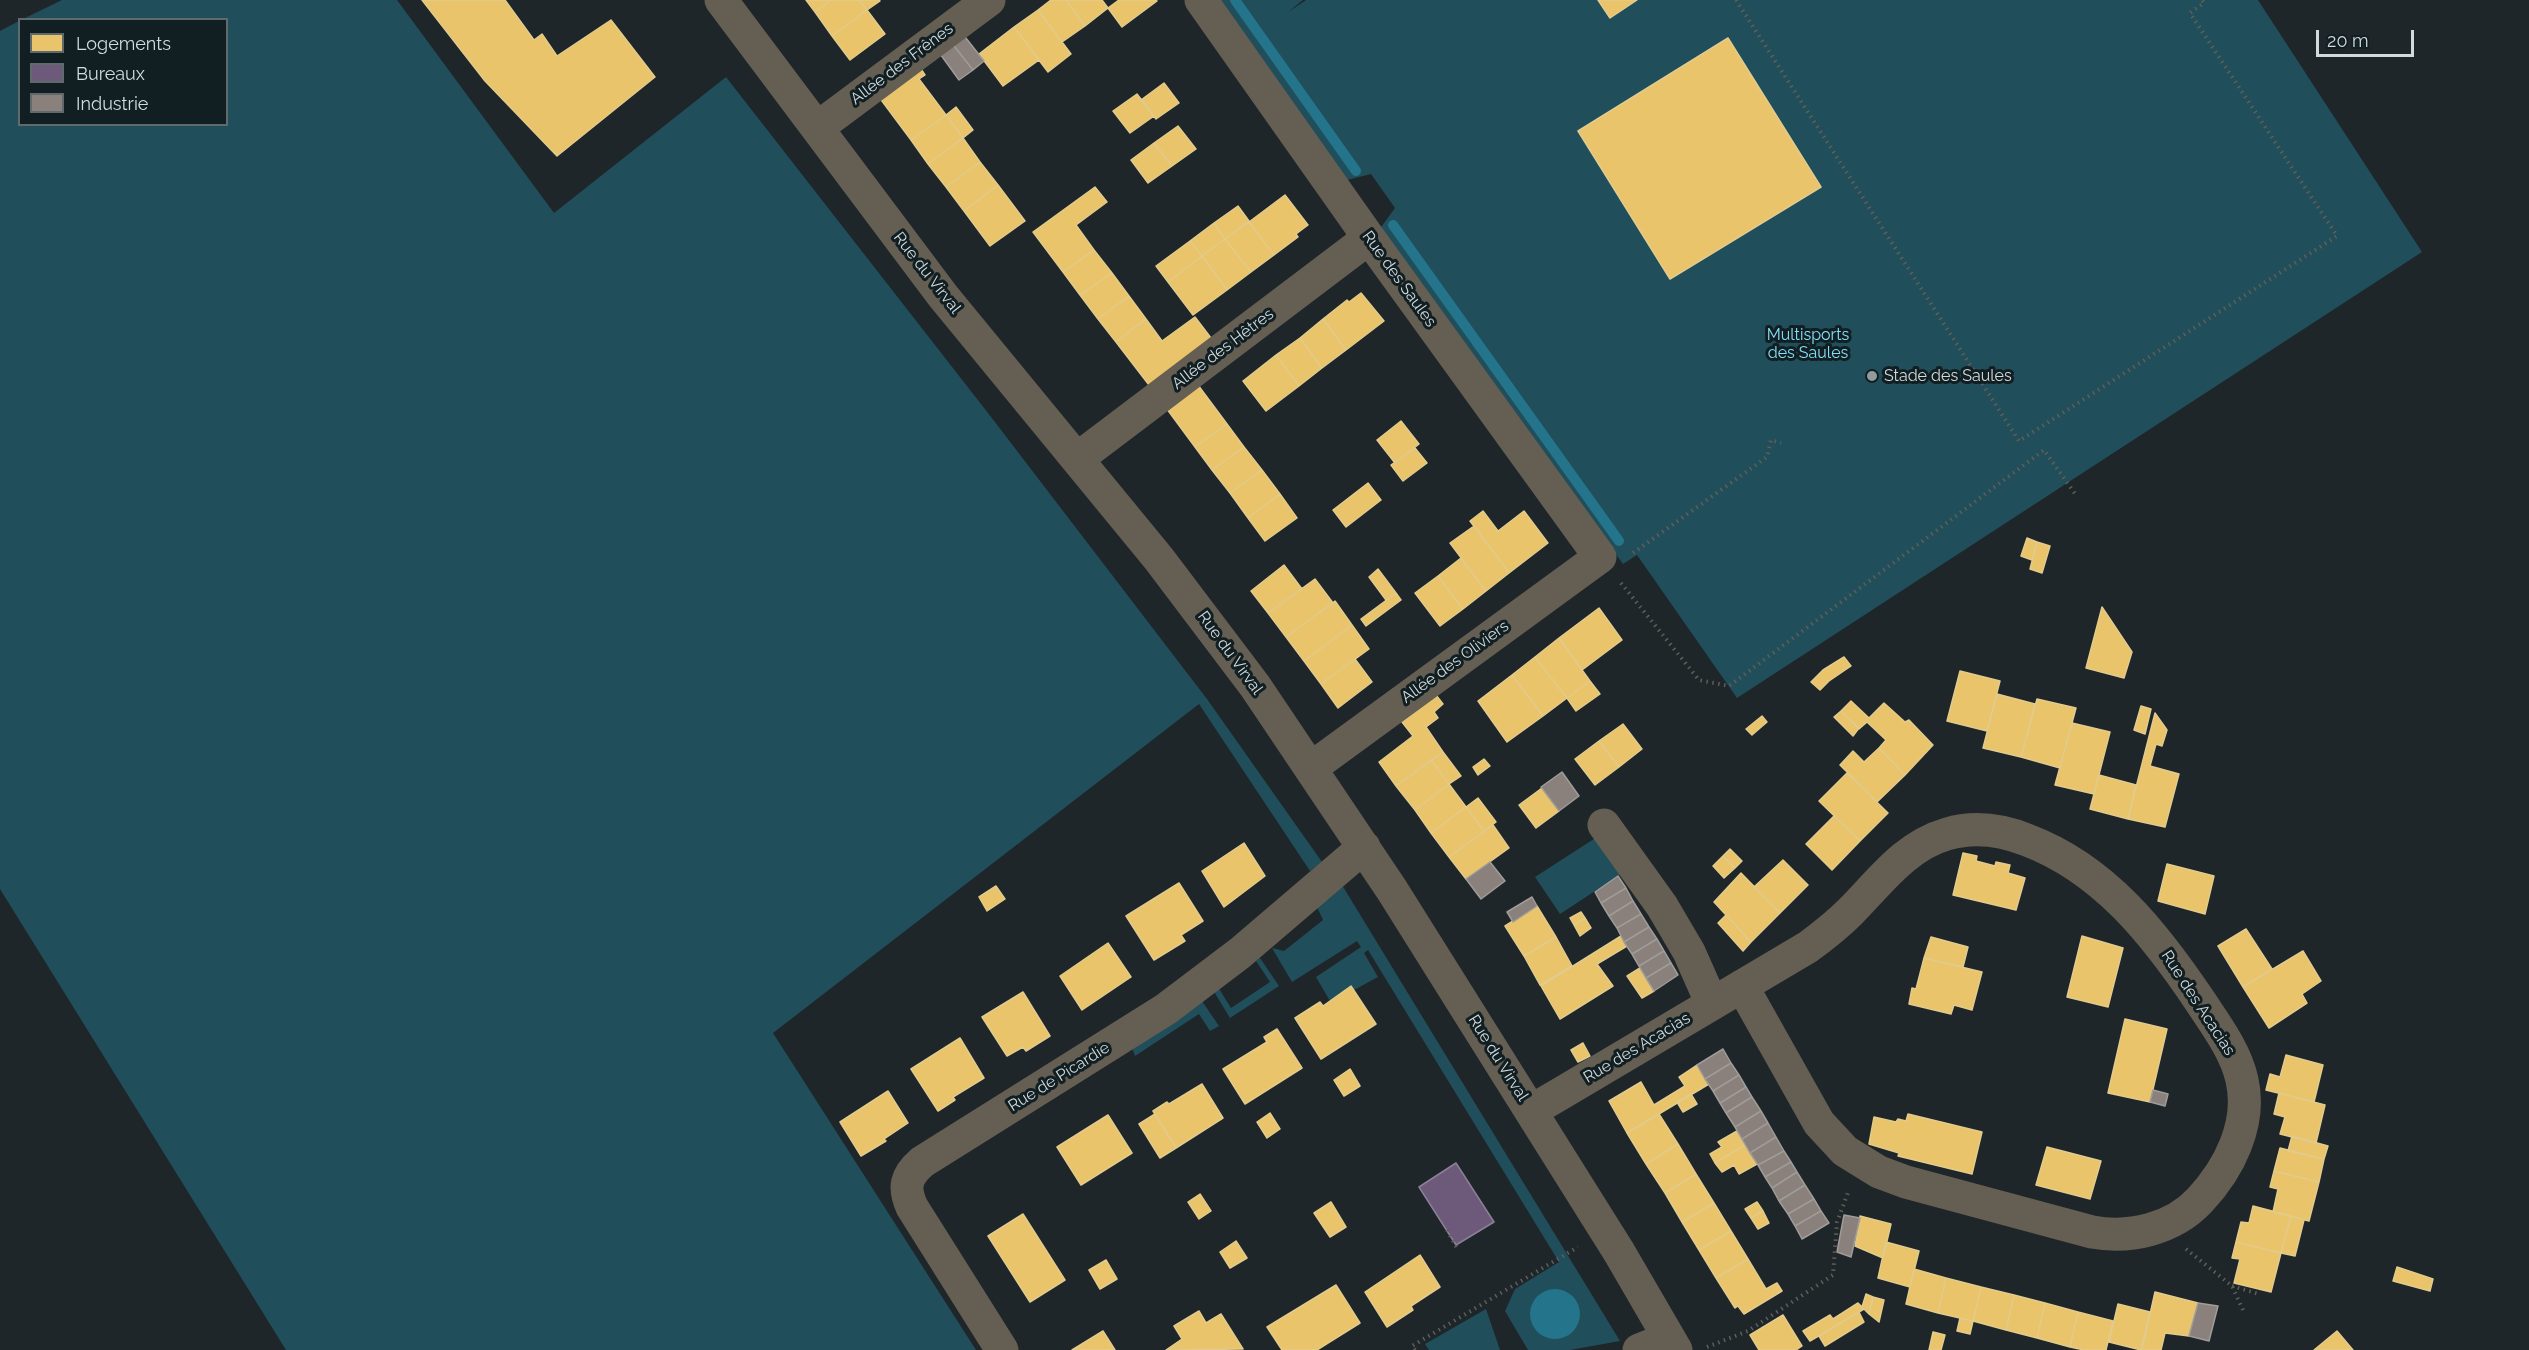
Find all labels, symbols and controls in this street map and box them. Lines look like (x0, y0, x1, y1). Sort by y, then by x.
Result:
legend (18, 18, 228, 126)
scale bar (2319, 18, 2416, 56)
street label: Allée des Frênes (847, 19, 957, 109)
text: 20 m (2327, 30, 2369, 51)
text: Logements (76, 33, 171, 54)
text: Bureaux (76, 63, 145, 84)
text: Industrie (76, 93, 148, 114)
street label: Rue des Saules (1358, 227, 1440, 331)
street label: Rue du Virval (889, 228, 965, 318)
street label: Allée des Hêtres (1168, 305, 1278, 393)
park label: Multisports des Saules (1767, 325, 1849, 363)
place label: Stade des Saules (1884, 366, 2012, 386)
marker: Stade des Saules (1865, 369, 1879, 383)
street label: Rue du Virval (1193, 608, 1267, 698)
street label: Allée des Oliviers (1398, 617, 1512, 707)
street label: Rue des Acacias (2157, 947, 2239, 1059)
street label: Rue des Acacias (1580, 1009, 1694, 1087)
street label: Rue du Virval (1464, 1011, 1532, 1105)
street label: Rue de Picardie (1005, 1038, 1113, 1116)

